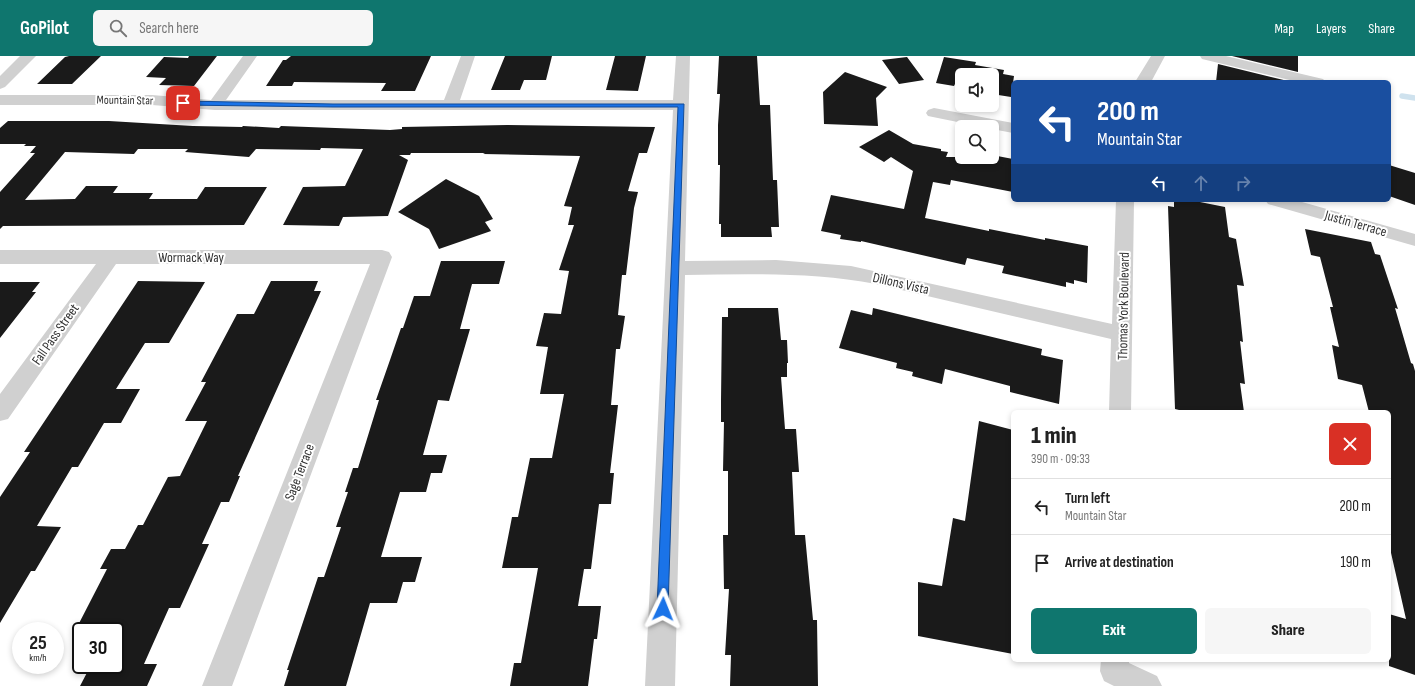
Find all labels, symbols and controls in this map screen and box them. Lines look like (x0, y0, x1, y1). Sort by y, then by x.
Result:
search box (93, 10, 373, 46)
text: GoPilot (20, 17, 69, 40)
icon: search (107, 17, 129, 39)
text: Search here (139, 19, 199, 38)
text: Map (1274, 20, 1294, 37)
text: Layers (1316, 20, 1346, 37)
text: Share (1368, 20, 1395, 37)
map controls (955, 68, 999, 164)
button: sound (955, 68, 999, 112)
pin (166, 86, 200, 120)
icon: arrive (172, 92, 194, 114)
street label: Mountain Star (97, 93, 154, 109)
text: 200 m (1097, 95, 1159, 128)
icon: left (1031, 96, 1083, 148)
button: search (955, 120, 999, 164)
text: Mountain Star (1097, 129, 1182, 150)
icon: left (1148, 172, 1170, 194)
icon: ahead (1190, 172, 1212, 194)
icon: right (1232, 172, 1254, 194)
street label: Justin Terrace (1322, 206, 1389, 240)
street label: Wormack Way (158, 249, 224, 266)
street label: Thomas York Boulevard (1114, 252, 1133, 360)
street label: Dillons Vista (871, 269, 931, 298)
street label: Fall Pass Street (28, 300, 83, 368)
text: 1 min (1031, 421, 1077, 450)
button: close (1329, 423, 1371, 465)
street label: Sage Terrace (281, 441, 318, 503)
text: 390 m · 09:33 (1031, 451, 1090, 467)
text: Turn left (1065, 489, 1110, 508)
icon: left (1031, 496, 1053, 518)
text: 200 m (1339, 497, 1371, 516)
text: Mountain Star (1065, 508, 1126, 524)
icon: arrive (1031, 552, 1053, 574)
text: Arrive at destination (1065, 553, 1174, 572)
text: 190 m (1340, 553, 1371, 572)
position arrow (642, 588, 684, 630)
button: Exit (1031, 608, 1197, 654)
button: Share (1205, 608, 1371, 654)
speed limit sign: 30 (72, 622, 124, 674)
text: 25 (29, 631, 47, 655)
text: km/h (29, 652, 47, 664)

